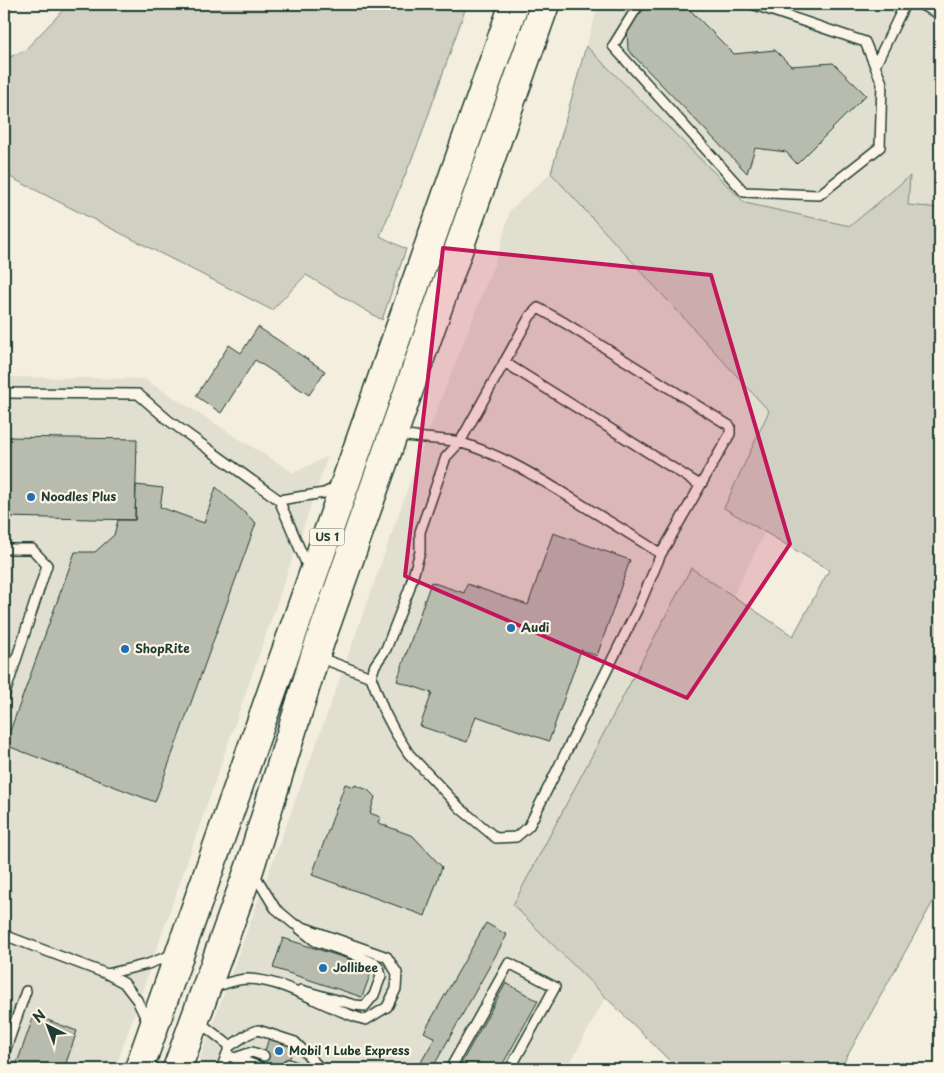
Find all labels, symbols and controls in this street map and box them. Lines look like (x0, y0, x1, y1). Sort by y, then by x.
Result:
place label: Noodles Plus (41, 487, 117, 505)
marker: Noodles Plus (25, 491, 37, 503)
road number: US 1 (310, 528, 344, 546)
place label: Audi (521, 618, 550, 636)
marker: Audi (505, 622, 517, 634)
place label: ShopRite (135, 639, 190, 657)
marker: ShopRite (119, 643, 131, 655)
place label: Jollibee (333, 958, 379, 976)
marker: Jollibee (317, 962, 329, 974)
north arrow (22, 1000, 72, 1050)
text: N (28, 1004, 50, 1027)
place label: Mobil 1 Lube Express (289, 1041, 410, 1059)
marker: Mobil 1 Lube Express (273, 1045, 285, 1057)

